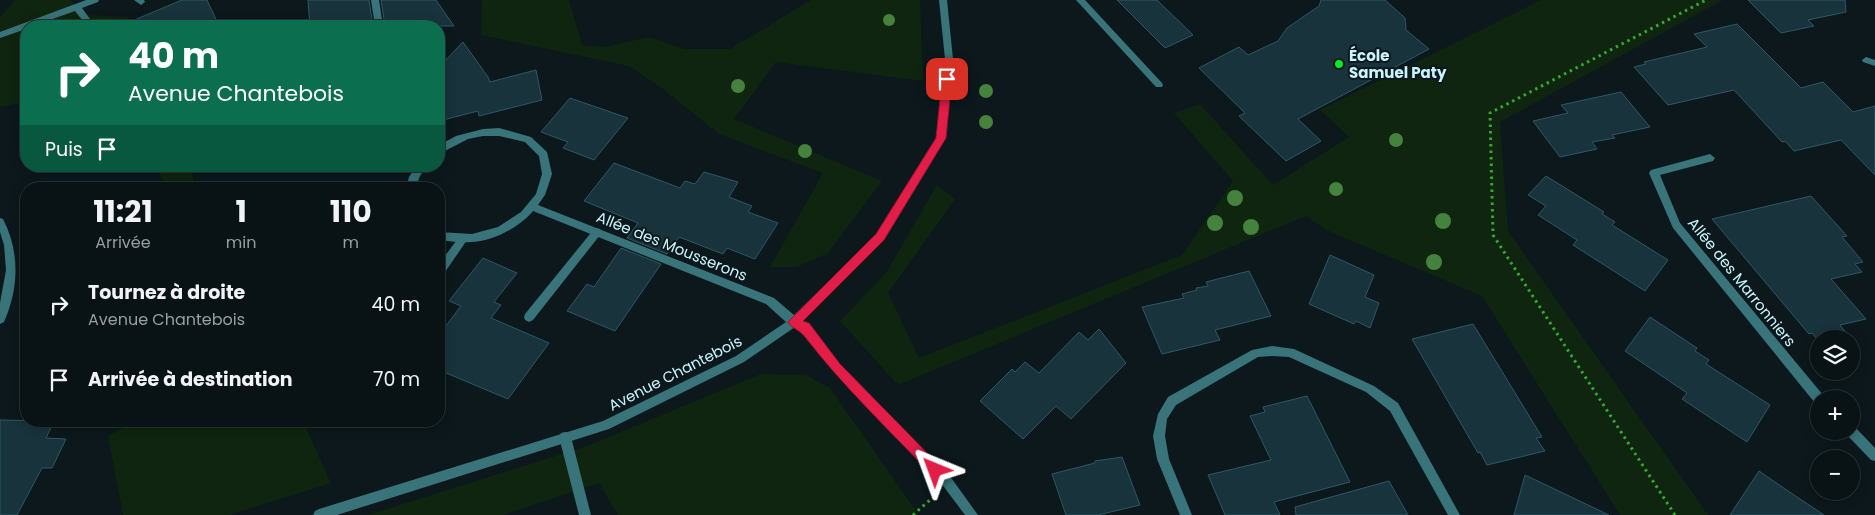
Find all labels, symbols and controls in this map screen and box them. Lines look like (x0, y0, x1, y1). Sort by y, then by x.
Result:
text: 40 m (128, 31, 219, 80)
icon: right (45, 40, 110, 105)
place label: École Samuel Paty (1349, 45, 1447, 83)
pin (926, 58, 968, 100)
marker: École Samuel Paty (1333, 58, 1345, 70)
icon: arrive (933, 65, 961, 93)
text: Avenue Chantebois (128, 78, 344, 109)
icon: arrive (93, 135, 121, 163)
text: Puis (45, 136, 83, 163)
text: 11:21 (93, 190, 153, 233)
text: 1 (236, 190, 247, 233)
text: 110 (330, 190, 372, 233)
street label: Allée des Mousserons (593, 206, 751, 286)
street label: Allée des Marronniers (1683, 213, 1801, 351)
text: Arrivée (95, 231, 151, 254)
text: min (226, 231, 257, 254)
text: m (342, 231, 359, 254)
text: Tournez à droite (88, 279, 245, 306)
icon: right (45, 291, 73, 319)
text: 40 m (371, 291, 420, 318)
text: Avenue Chantebois (88, 308, 245, 331)
street label: Avenue Chantebois (605, 330, 746, 416)
map controls (1810, 330, 1860, 500)
button: layers (1810, 330, 1860, 380)
icon: arrive (45, 366, 73, 394)
text: Arrivée à destination (88, 366, 293, 393)
text: 70 m (373, 366, 420, 393)
button: + (1810, 390, 1860, 440)
position arrow (908, 443, 960, 495)
button: − (1810, 450, 1860, 500)

